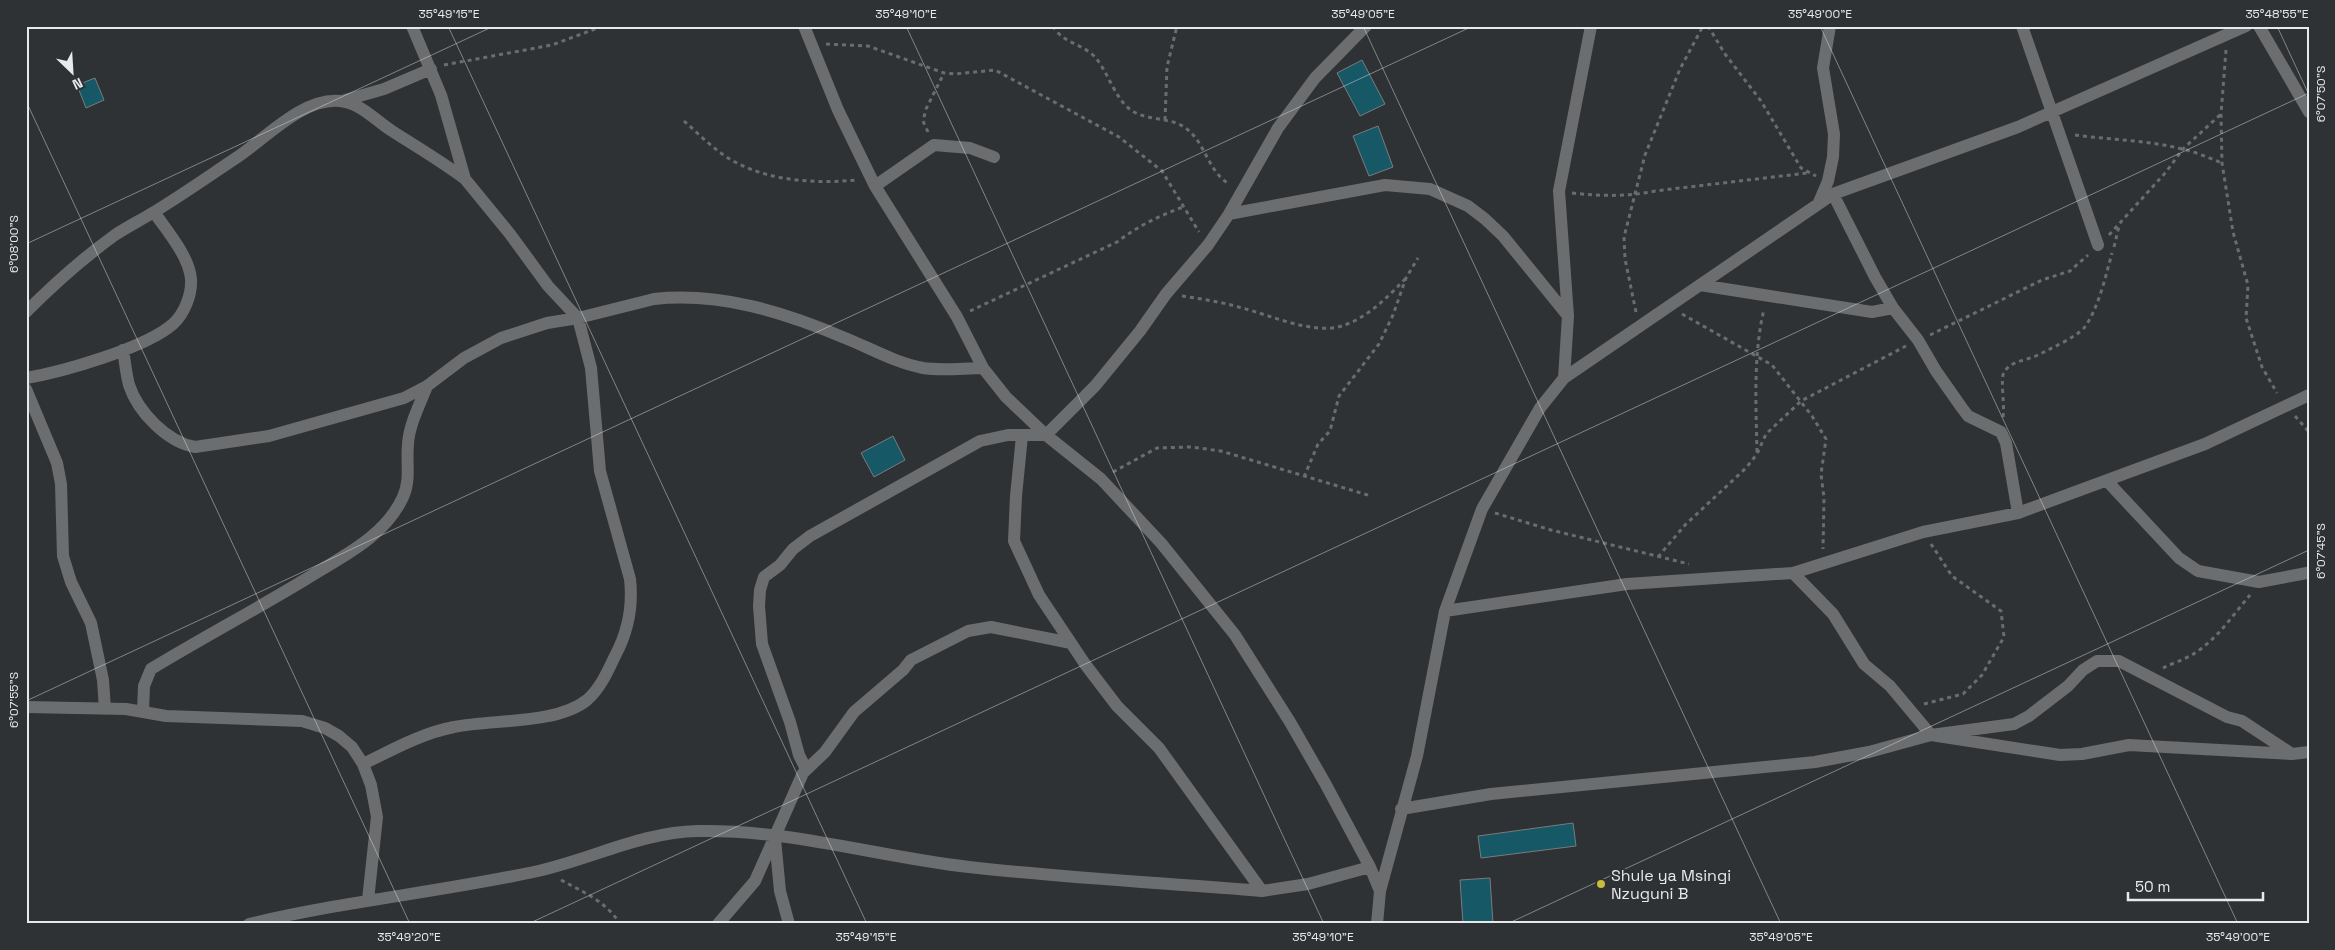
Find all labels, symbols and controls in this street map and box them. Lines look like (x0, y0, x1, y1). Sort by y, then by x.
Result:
text: 35°49'15"E (419, 6, 480, 22)
text: 35°49'10"E (875, 6, 937, 22)
text: 35°49'05"E (1331, 6, 1395, 22)
text: 35°49'00"E (1788, 6, 1852, 22)
text: 35°48'55"E (2245, 6, 2309, 22)
north arrow (48, 48, 98, 98)
text: 6°07'50"S (2313, 66, 2329, 122)
text: N (69, 74, 86, 94)
text: 6°08'00"S (6, 215, 22, 273)
text: 6°07'45"S (2313, 523, 2329, 579)
text: 6°07'55"S (6, 672, 22, 728)
place label: Shule ya Msingi Nzuguni B (1611, 865, 1731, 904)
scale bar (2128, 870, 2262, 902)
text: 50 m (2135, 877, 2170, 896)
marker: Shule ya Msingi Nzuguni B (1595, 878, 1607, 890)
text: 35°49'20"E (377, 929, 441, 945)
text: 35°49'15"E (836, 929, 897, 945)
text: 35°49'10"E (1292, 929, 1354, 945)
text: 35°49'05"E (1749, 929, 1813, 945)
text: 35°49'00"E (2206, 929, 2270, 945)

